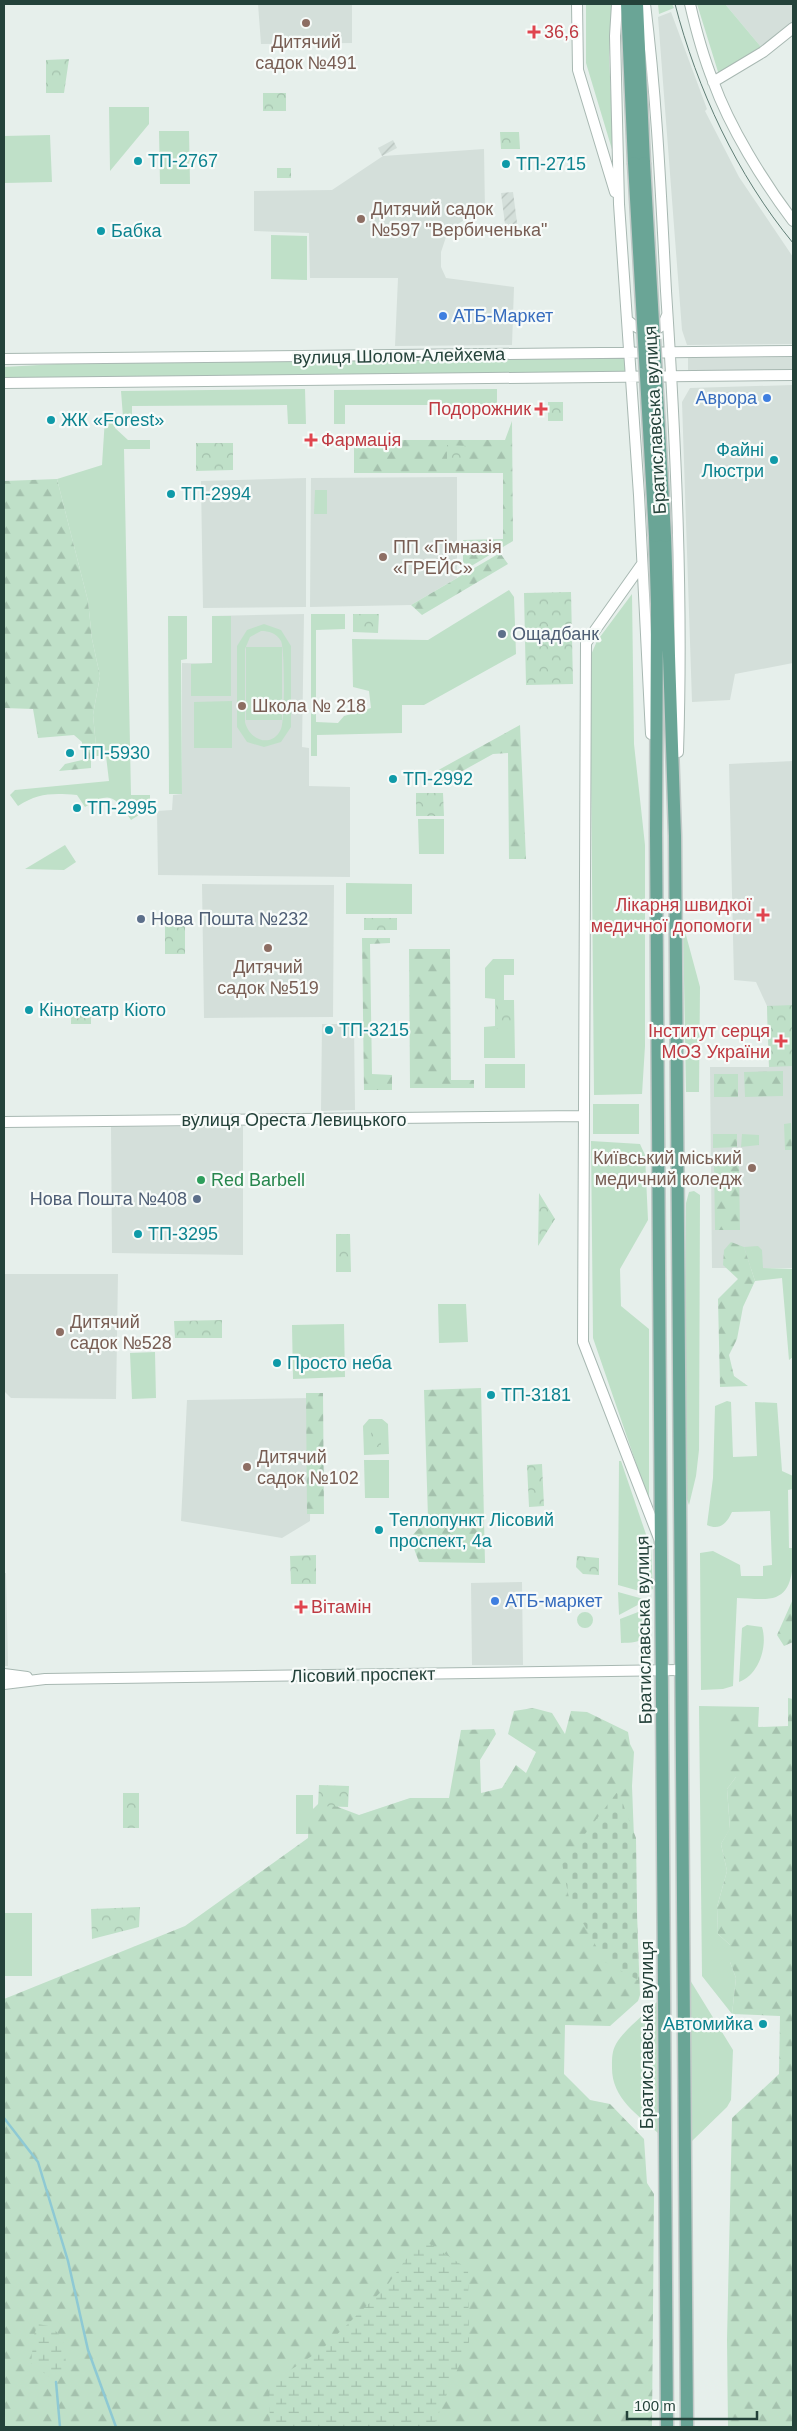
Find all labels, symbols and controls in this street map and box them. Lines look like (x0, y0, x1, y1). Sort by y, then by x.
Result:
marker: Дитячий садок №491 (300, 17, 312, 29)
place label: 36,6 (544, 22, 579, 42)
marker: 36,6 (528, 26, 540, 38)
place label: Дитячий садок №491 (255, 32, 357, 73)
place label: ТП-2767 (148, 151, 218, 171)
place label: ТП-2715 (516, 154, 586, 174)
marker: ТП-2767 (132, 155, 144, 167)
marker: ТП-2715 (500, 158, 512, 170)
place label: Дитячий садок №597 "Вербиченька" (371, 199, 548, 240)
marker: Дитячий садок №597 "Вербиченька" (355, 213, 367, 225)
place label: Бабка (111, 221, 162, 241)
marker: Бабка (95, 225, 107, 237)
place label: АТБ-Маркет (453, 306, 553, 326)
marker: АТБ-Маркет (437, 310, 449, 322)
street label: Братиславська вулиця (640, 325, 670, 515)
street label: вулиця Шолом-Алейхема (293, 344, 506, 368)
place label: Аврора (695, 388, 758, 408)
marker: Аврора (761, 392, 773, 404)
place label: Подорожник (428, 399, 531, 419)
marker: Подорожник (535, 403, 547, 415)
place label: ЖК «Forest» (61, 410, 164, 430)
marker: ЖК «Forest» (45, 414, 57, 426)
place label: Фармація (321, 430, 401, 450)
marker: Фармація (305, 434, 317, 446)
place label: Файні Люстри (701, 440, 764, 481)
marker: Файні Люстри (768, 454, 780, 466)
place label: ТП-2994 (181, 484, 251, 504)
marker: ТП-2994 (165, 488, 177, 500)
place label: ПП «Гімназія «ГРЕЙС» (393, 537, 502, 578)
marker: ПП «Гімназія «ГРЕЙС» (377, 551, 389, 563)
place label: Ощадбанк (512, 624, 599, 644)
marker: Ощадбанк (496, 628, 508, 640)
place label: Школа № 218 (252, 696, 366, 716)
marker: Школа № 218 (236, 700, 248, 712)
place label: ТП-5930 (80, 743, 150, 763)
marker: ТП-5930 (64, 747, 76, 759)
place label: ТП-2992 (403, 769, 473, 789)
marker: ТП-2992 (387, 773, 399, 785)
place label: ТП-2995 (87, 798, 157, 818)
marker: ТП-2995 (71, 802, 83, 814)
place label: Лікарня швидкої медичної допомоги (591, 895, 752, 936)
marker: Лікарня швидкої медичної допомоги (756, 908, 770, 922)
place label: Нова Пошта №232 (151, 909, 308, 929)
marker: Нова Пошта №232 (135, 913, 147, 925)
marker: Дитячий садок №519 (262, 942, 274, 954)
place label: Дитячий садок №519 (217, 957, 319, 998)
place label: Кінотеатр Кіото (39, 1000, 166, 1020)
marker: Кінотеатр Кіото (23, 1004, 35, 1016)
place label: ТП-3215 (339, 1020, 409, 1040)
place label: Інститут серця МОЗ України (648, 1021, 770, 1062)
marker: ТП-3215 (323, 1024, 335, 1036)
marker: Інститут серця МОЗ України (774, 1034, 788, 1048)
street label: вулиця Ореста Левицького (182, 1110, 406, 1130)
place label: Київський міський медичний коледж (593, 1148, 742, 1189)
marker: Київський міський медичний коледж (746, 1162, 758, 1174)
place label: Red Barbell (211, 1170, 305, 1190)
marker: Red Barbell (195, 1174, 207, 1186)
place label: Нова Пошта №408 (30, 1189, 187, 1209)
marker: Нова Пошта №408 (191, 1193, 203, 1205)
place label: ТП-3295 (148, 1224, 218, 1244)
marker: ТП-3295 (132, 1228, 144, 1240)
place label: Дитячий садок №528 (70, 1312, 172, 1353)
marker: Дитячий садок №528 (54, 1326, 66, 1338)
place label: Просто неба (287, 1353, 393, 1373)
marker: Просто неба (271, 1357, 283, 1369)
place label: ТП-3181 (501, 1385, 571, 1405)
marker: ТП-3181 (485, 1389, 497, 1401)
place label: Дитячий садок №102 (257, 1447, 359, 1488)
marker: Дитячий садок №102 (241, 1461, 253, 1473)
place label: Теплопункт Лісовий проспект, 4а (389, 1510, 554, 1551)
marker: Теплопункт Лісовий проспект, 4а (373, 1524, 385, 1536)
street label: Братиславська вулиця (632, 1536, 656, 1724)
place label: АТБ-маркет (505, 1591, 603, 1611)
marker: АТБ-маркет (489, 1595, 501, 1607)
place label: Вітамін (311, 1597, 371, 1617)
marker: Вітамін (295, 1601, 307, 1613)
street label: Лісовий проспект (291, 1664, 435, 1686)
street label: Братиславська вулиця (637, 1941, 657, 2129)
place label: Автомийка (663, 2014, 754, 2034)
marker: Автомийка (757, 2018, 769, 2030)
scale bar (627, 2388, 757, 2420)
text: 100 m (634, 2397, 676, 2414)

